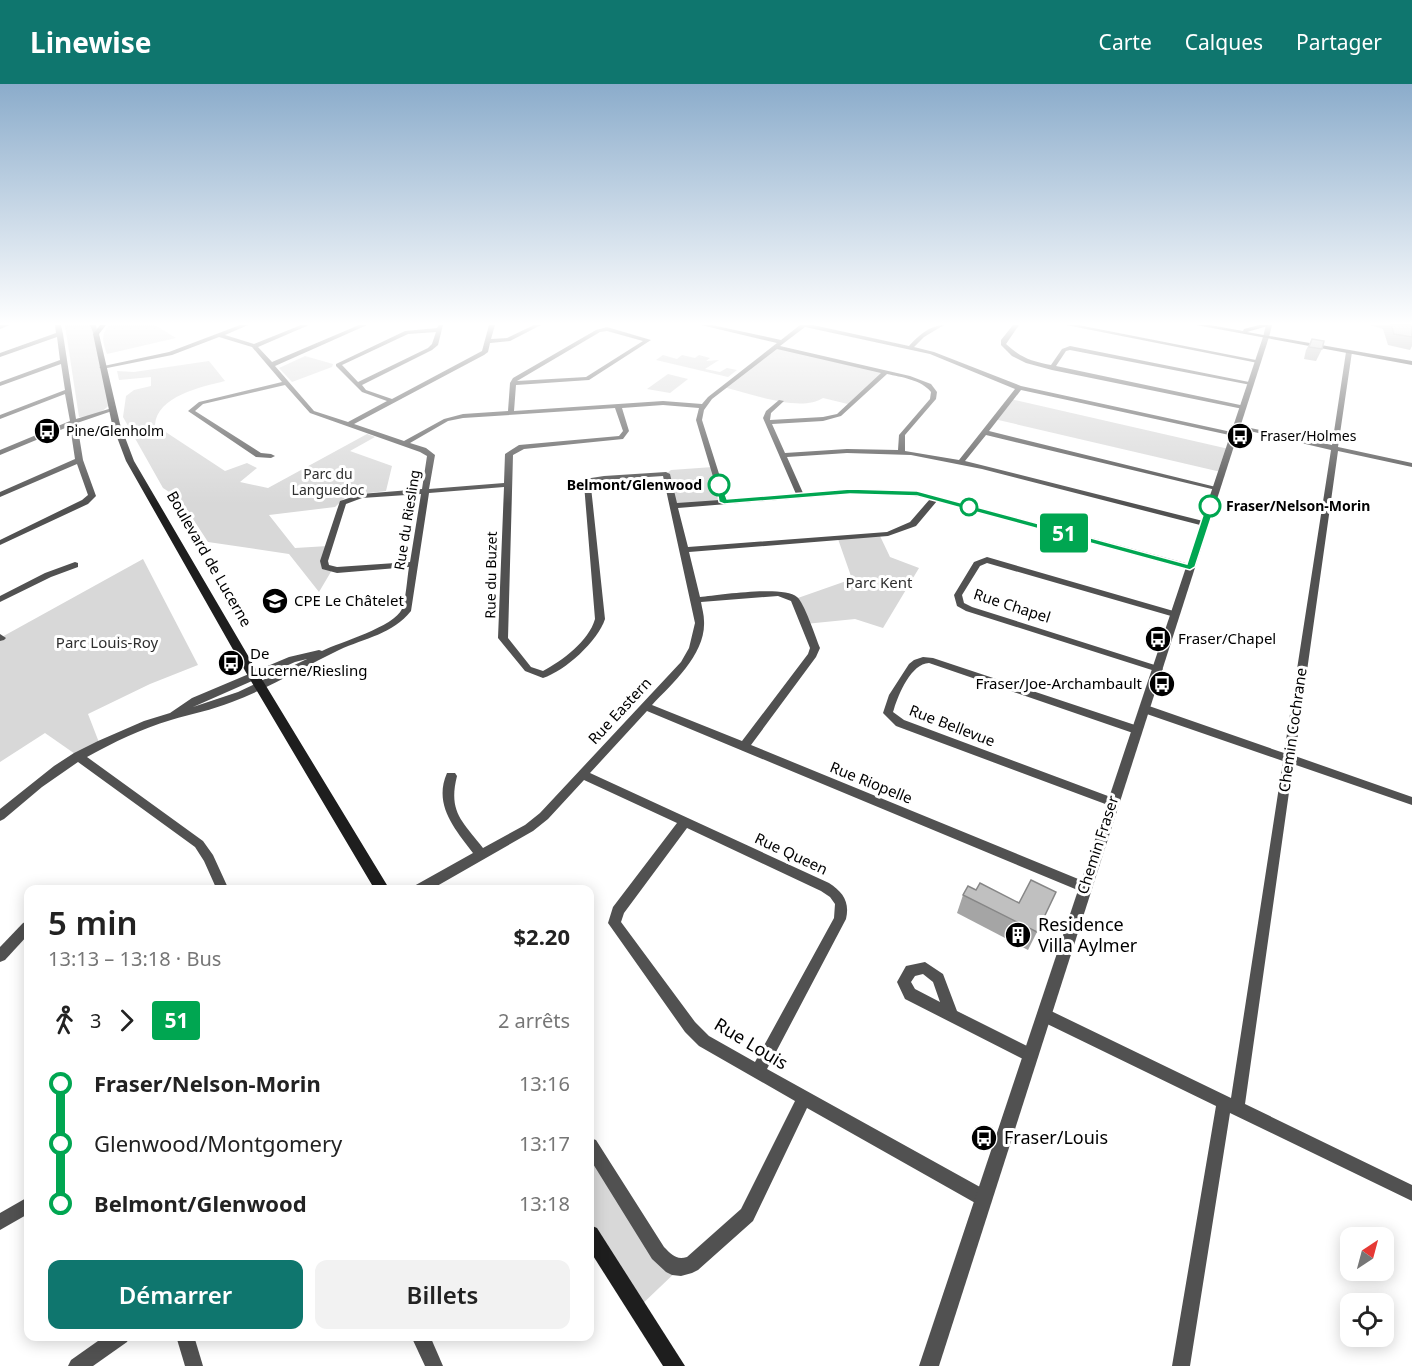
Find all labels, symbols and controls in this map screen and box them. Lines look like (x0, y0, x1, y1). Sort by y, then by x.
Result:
text: Linewise (30, 23, 152, 61)
text: Carte (1099, 28, 1152, 56)
text: Calques (1185, 28, 1263, 56)
text: Partager (1296, 28, 1382, 56)
bus stop icon: Pine/Glenholm (32, 416, 62, 446)
place label: Pine/Glenholm (66, 421, 164, 440)
bus stop icon: Fraser/Holmes (1225, 421, 1255, 451)
place label: Fraser/Holmes (1260, 426, 1357, 445)
park label: Parc du Languedoc (292, 464, 365, 499)
street label: Rue du Riesling (389, 468, 424, 571)
marker: Belmont/Glenwood (708, 474, 730, 496)
place label: Belmont/Glenwood (567, 475, 702, 494)
street label: Boulevard de Lucerne (163, 487, 257, 630)
marker: Fraser/Nelson-Morin (1199, 495, 1221, 517)
place label: Fraser/Nelson-Morin (1226, 496, 1370, 515)
unlabelled marker (960, 498, 978, 516)
line badge: 51 (1037, 514, 1091, 552)
text: 51 (1052, 519, 1076, 547)
street label: Rue du Buzet (480, 531, 501, 619)
park label: Parc Kent (846, 572, 913, 592)
street label: Rue Chapel (971, 583, 1053, 627)
school or university icon: CPE Le Châtelet (260, 586, 290, 616)
place label: CPE Le Châtelet (294, 590, 404, 610)
bus stop icon: Fraser/Chapel (1143, 624, 1173, 654)
place label: Fraser/Chapel (1178, 628, 1276, 648)
park label: Parc Louis-Roy (56, 632, 159, 652)
place label: De Lucerne/Riesling (250, 643, 367, 680)
bus stop icon: De Lucerne/Riesling (216, 648, 246, 678)
street label: Chemin Cochrane (1273, 666, 1311, 793)
bus stop icon: Fraser/Joe-Archambault (1147, 669, 1177, 699)
street label: Rue Eastern (583, 673, 655, 748)
place label: Fraser/Joe-Archambault (975, 673, 1143, 693)
street label: Rue Bellevue (907, 700, 998, 751)
street label: Rue Riopelle (827, 756, 916, 808)
street label: Chemin Fraser (1072, 793, 1122, 896)
street label: Rue Queen (752, 828, 831, 879)
text: 5 min (48, 900, 138, 945)
place label: Residence Villa Aylmer (1038, 912, 1138, 957)
building icon: Residence Villa Aylmer (1003, 920, 1033, 950)
text: $2.20 (513, 921, 570, 951)
text: 13:13 – 13:18 · Bus (48, 945, 221, 972)
icon: walk (48, 1004, 81, 1037)
icon: forward (110, 1004, 143, 1037)
text: 51 (164, 1006, 188, 1034)
text: 3 (90, 1007, 101, 1034)
text: 2 arrêts (498, 1007, 570, 1034)
street label: Rue Louis (710, 1012, 793, 1075)
text: Fraser/Nelson-Morin (94, 1068, 321, 1098)
text: 13:16 (519, 1070, 570, 1097)
bus stop icon: Fraser/Louis (969, 1123, 999, 1153)
place label: Fraser/Louis (1004, 1125, 1108, 1149)
text: Glenwood/Montgomery (94, 1128, 342, 1158)
text: 13:17 (519, 1130, 570, 1157)
text: Belmont/Glenwood (94, 1188, 307, 1218)
text: 13:18 (519, 1190, 570, 1217)
north arrow (1340, 1227, 1394, 1281)
map controls (1340, 1227, 1394, 1347)
button: Démarrer (48, 1260, 303, 1329)
button: Billets (315, 1260, 570, 1329)
button: locate (1340, 1293, 1394, 1347)

